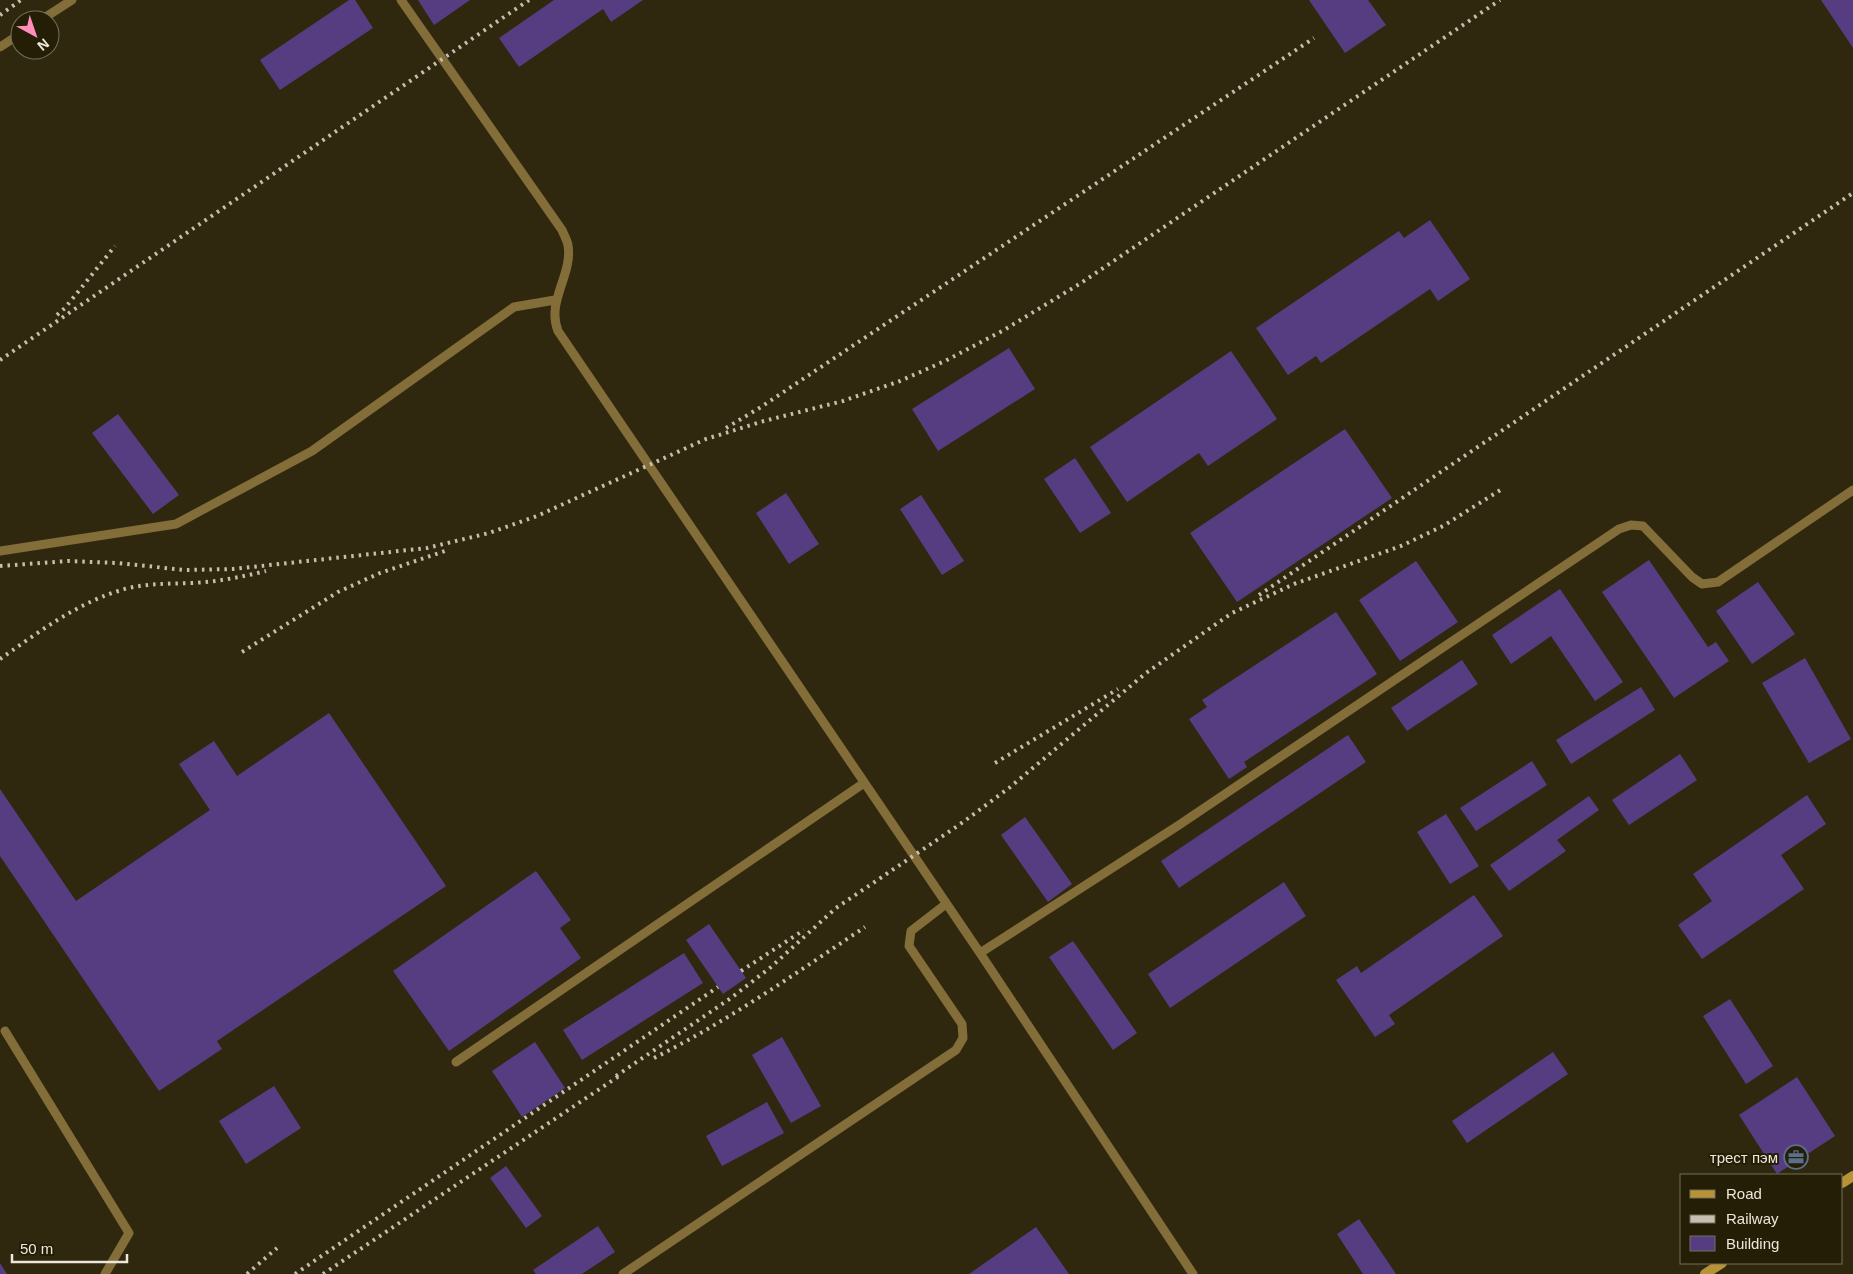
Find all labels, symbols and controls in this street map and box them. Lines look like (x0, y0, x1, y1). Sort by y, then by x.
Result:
north arrow (10, 10, 60, 60)
text: N (34, 36, 52, 54)
office icon: трест пэм (1783, 1144, 1809, 1170)
place label: трест пэм (1710, 1149, 1778, 1166)
legend (1680, 1174, 1843, 1264)
text: Road (1726, 1185, 1762, 1202)
text: Railway (1726, 1210, 1779, 1227)
scale bar (12, 1232, 128, 1264)
text: Building (1726, 1235, 1779, 1252)
text: 50 m (20, 1240, 53, 1257)

